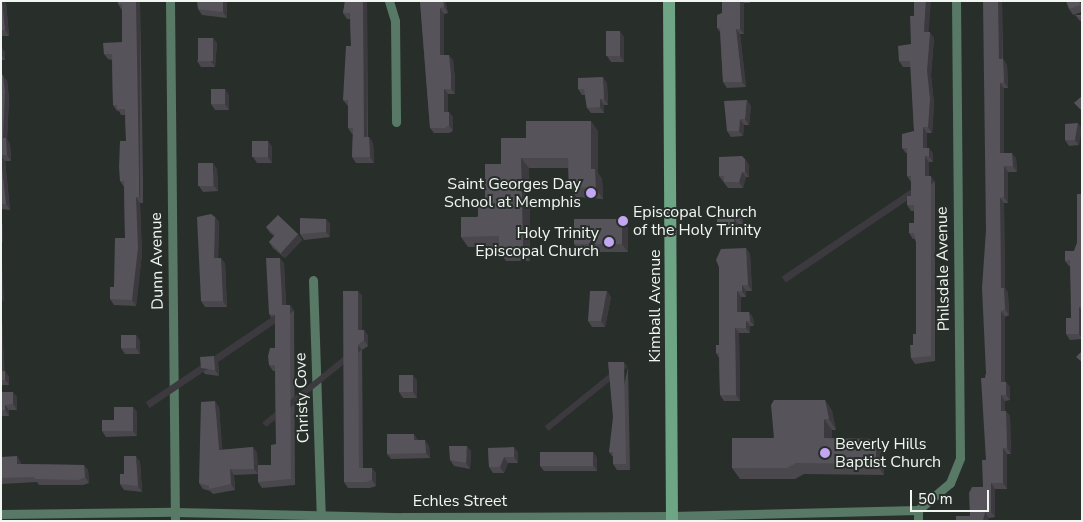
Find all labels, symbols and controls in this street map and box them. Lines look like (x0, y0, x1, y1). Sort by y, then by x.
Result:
place label: Saint Georges Day School at Memphis (444, 174, 581, 212)
marker: Saint Georges Day School at Memphis (585, 187, 597, 199)
place label: Episcopal Church of the Holy Trinity (633, 202, 761, 240)
street label: Philsdale Avenue (932, 206, 954, 332)
street label: Dunn Avenue (147, 212, 167, 310)
marker: Episcopal Church of the Holy Trinity (617, 215, 629, 227)
place label: Holy Trinity Episcopal Church (475, 223, 599, 261)
marker: Holy Trinity Episcopal Church (603, 236, 615, 248)
street label: Kimball Avenue (645, 249, 665, 363)
street label: Christy Cove (291, 352, 313, 444)
place label: Beverly Hills Baptist Church (835, 434, 941, 472)
marker: Beverly Hills Baptist Church (819, 447, 831, 459)
scale bar (913, 480, 992, 512)
text: 50 m (918, 489, 953, 509)
street label: Echles Street (413, 491, 507, 511)

